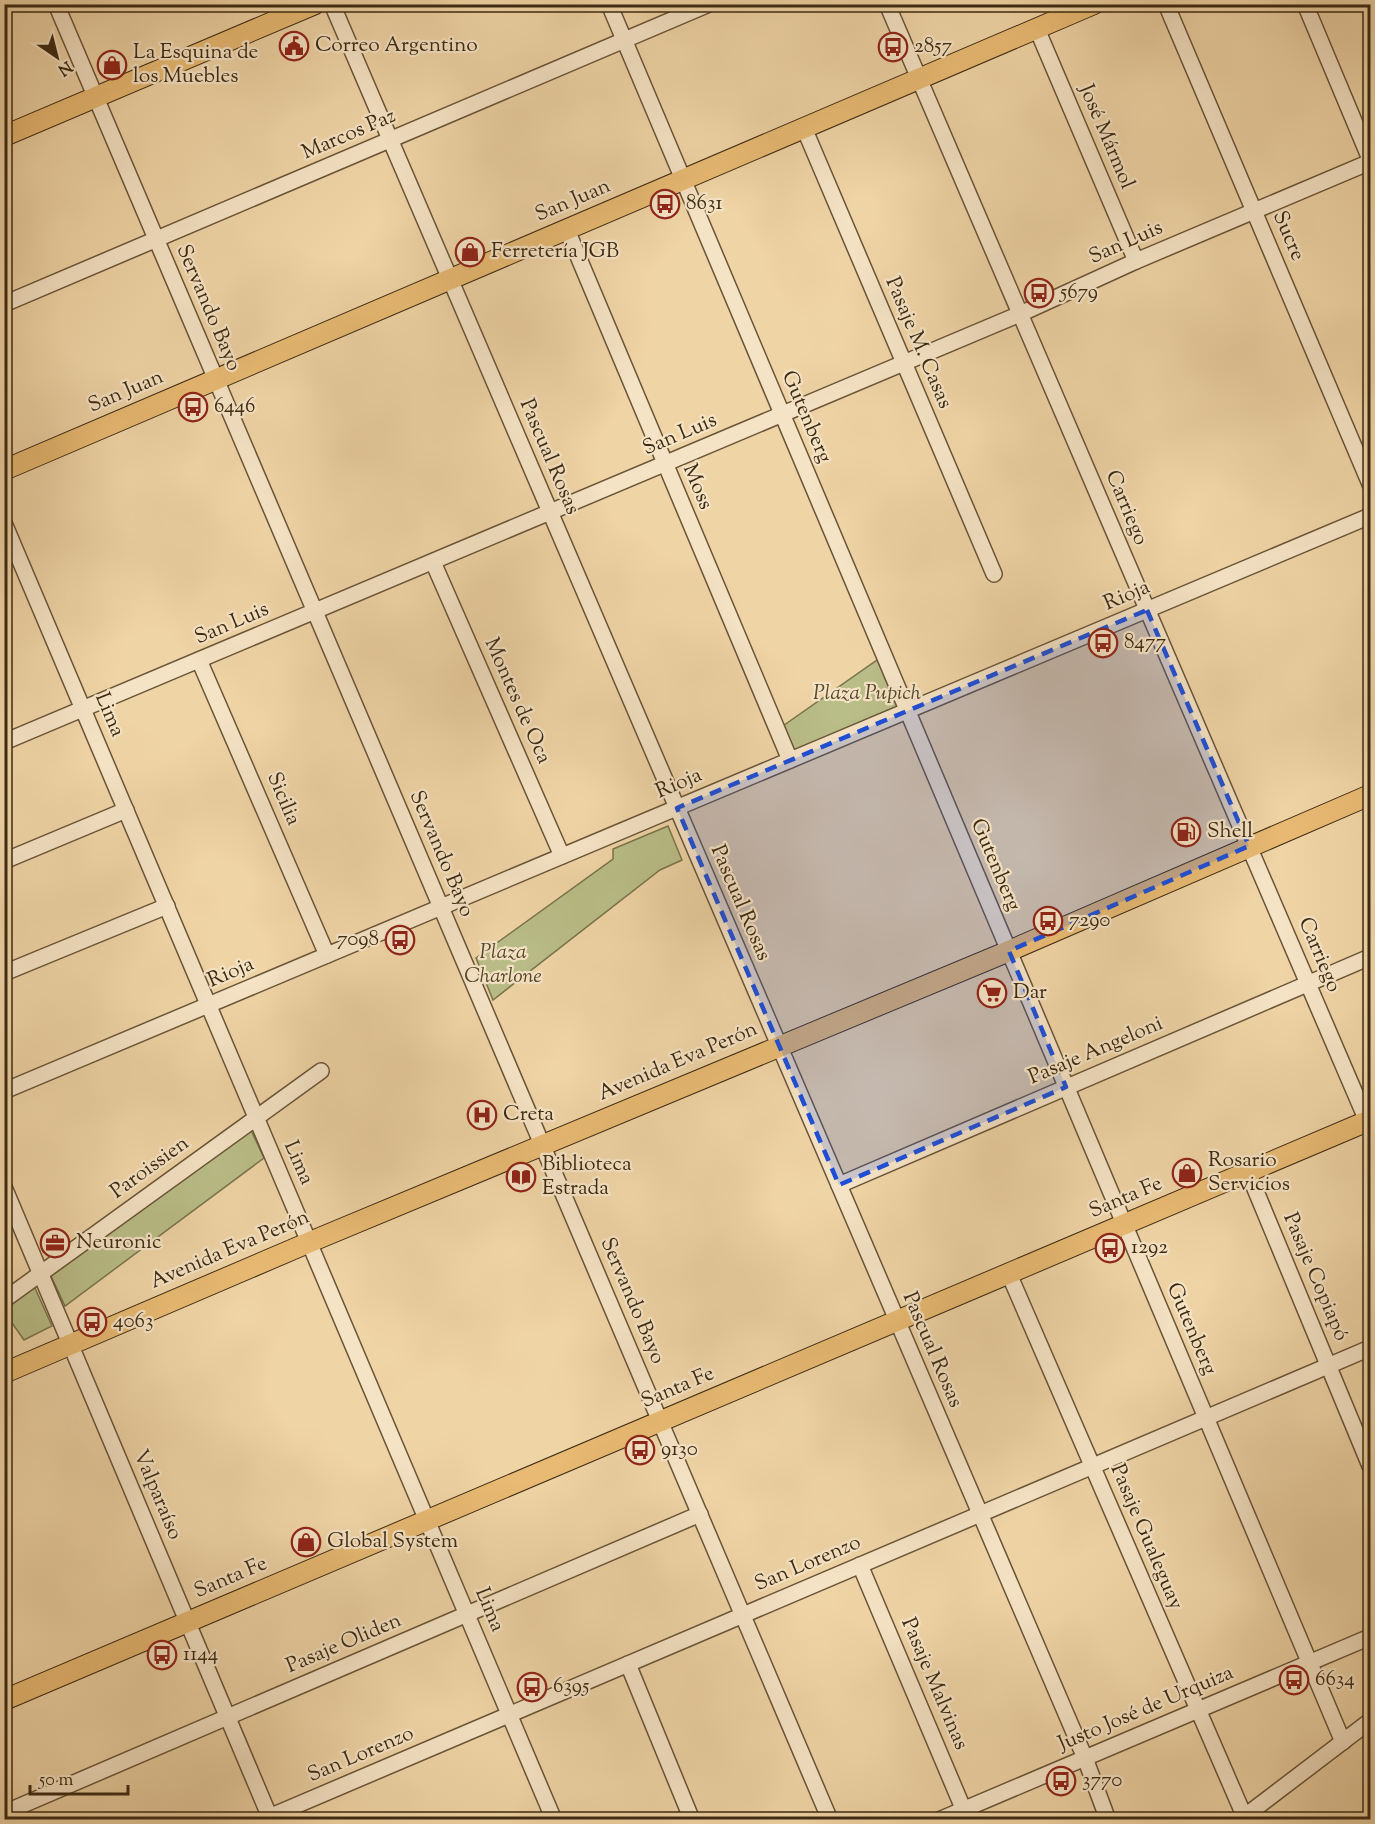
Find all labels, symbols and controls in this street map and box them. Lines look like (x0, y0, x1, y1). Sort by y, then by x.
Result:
north arrow (27, 27, 87, 87)
public building icon: Correo Argentino (278, 30, 310, 62)
place label: Correo Argentino (315, 31, 478, 61)
bus stop icon: 2857 (877, 31, 909, 63)
place label: 2857 (914, 32, 953, 62)
place label: La Esquina de los Muebles (133, 38, 258, 92)
shop icon: La Esquina de los Muebles (96, 49, 128, 81)
text: N (52, 54, 76, 80)
street label: José Mármol (1070, 79, 1142, 194)
street label: Marcos Paz (297, 102, 401, 168)
street label: San Juan (531, 172, 615, 230)
bus stop icon: 8631 (649, 188, 681, 220)
place label: 8631 (686, 189, 723, 219)
street label: Sucre (1264, 206, 1312, 266)
street label: San Luis (1084, 213, 1168, 273)
shop icon: Ferretería JGB (454, 236, 486, 268)
place label: Ferretería JGB (491, 237, 619, 267)
street label: Servando Bayo (168, 240, 248, 376)
street label: Pasaje M. Casas (877, 272, 959, 414)
bus stop icon: 5679 (1023, 277, 1055, 309)
place label: 5679 (1059, 278, 1098, 308)
street label: San Juan (84, 363, 168, 421)
street label: Gutenberg (773, 366, 839, 468)
bus stop icon: 6446 (177, 391, 209, 423)
place label: 6446 (214, 392, 255, 422)
street label: Pascual Rosas (511, 394, 587, 520)
street label: San Luis (638, 406, 722, 464)
street label: Moss (674, 460, 720, 514)
street label: Carriego (1097, 466, 1155, 550)
street label: Rioja (1099, 573, 1155, 619)
street label: San Luis (190, 595, 274, 653)
bus stop icon: 8477 (1087, 627, 1119, 659)
place label: 8477 (1124, 628, 1166, 658)
street label: Montes de Oca (476, 633, 558, 769)
park label: Plaza Pupich (813, 679, 921, 709)
street label: Lima (86, 688, 132, 742)
street label: Rioja (651, 761, 707, 807)
street label: Sicilia (258, 768, 308, 831)
street label: Servando Bayo (401, 786, 481, 922)
street label: Gutenberg (962, 814, 1028, 916)
fuel station icon: Shell (1170, 816, 1202, 848)
place label: Shell (1207, 817, 1253, 847)
street label: Pascual Rosas (702, 840, 778, 966)
bus stop icon: 7290 (1032, 905, 1064, 937)
place label: 7290 (1069, 906, 1110, 936)
street label: Carriego (1290, 913, 1348, 997)
bus stop icon: 7098 (384, 924, 416, 956)
place label: 7098 (337, 925, 379, 955)
park label: Plaza Charlone (464, 938, 542, 992)
street label: Rioja (203, 950, 259, 996)
supermarket icon: Dar (976, 977, 1008, 1009)
place label: Dar (1013, 978, 1047, 1008)
street label: Pasaje Angeloni (1024, 1009, 1168, 1093)
street label: Avenida Eva Perón (594, 1015, 762, 1109)
hospital icon: Creta (466, 1099, 498, 1131)
place label: Creta (503, 1100, 554, 1130)
street label: Paroissien (104, 1129, 196, 1207)
street label: Lima (275, 1136, 321, 1190)
place label: Rosario Servicios (1208, 1146, 1290, 1200)
place label: Biblioteca Estrada (542, 1150, 632, 1204)
shop icon: Rosario Servicios (1171, 1157, 1203, 1189)
library icon: Biblioteca Estrada (505, 1161, 537, 1193)
street label: Santa Fe (1085, 1169, 1167, 1227)
street label: Avenida Eva Perón (146, 1203, 314, 1297)
street label: Pasaje Copiapó (1274, 1208, 1356, 1346)
office icon: Neuronic (39, 1227, 71, 1259)
place label: Neuronic (76, 1228, 161, 1258)
bus stop icon: 1292 (1094, 1232, 1126, 1264)
street label: Servando Bayo (592, 1233, 672, 1369)
place label: 1292 (1131, 1233, 1168, 1263)
street label: Gutenberg (1158, 1278, 1224, 1380)
street label: Pascual Rosas (894, 1287, 970, 1413)
bus stop icon: 4063 (76, 1306, 108, 1338)
place label: 4063 (113, 1307, 153, 1337)
street label: Santa Fe (637, 1359, 719, 1417)
bus stop icon: 9130 (624, 1434, 656, 1466)
place label: 9130 (661, 1435, 698, 1465)
street label: Valparaíso (125, 1445, 189, 1545)
street label: Pasaje Gualeguay (1102, 1460, 1190, 1615)
shop icon: Global System (290, 1526, 322, 1558)
place label: Global System (327, 1527, 458, 1557)
street label: San Lorenzo (750, 1528, 866, 1600)
street label: Santa Fe (190, 1549, 272, 1607)
street label: Lima (466, 1583, 512, 1637)
street label: Pasaje Oliden (282, 1606, 406, 1682)
street label: Pasaje Malvinas (893, 1613, 975, 1755)
bus stop icon: 1144 (146, 1639, 178, 1671)
place label: 1144 (183, 1640, 218, 1670)
street label: Justo José de Urquiza (1053, 1658, 1239, 1760)
bus stop icon: 6634 (1278, 1664, 1310, 1696)
place label: 6634 (1315, 1665, 1355, 1695)
bus stop icon: 6395 (516, 1671, 548, 1703)
place label: 6395 (553, 1672, 589, 1702)
street label: San Lorenzo (303, 1719, 419, 1791)
scale bar (30, 1758, 128, 1796)
bus stop icon: 3770 (1045, 1765, 1077, 1797)
place label: 3770 (1082, 1766, 1122, 1796)
text: 50 m (38, 1768, 74, 1794)

